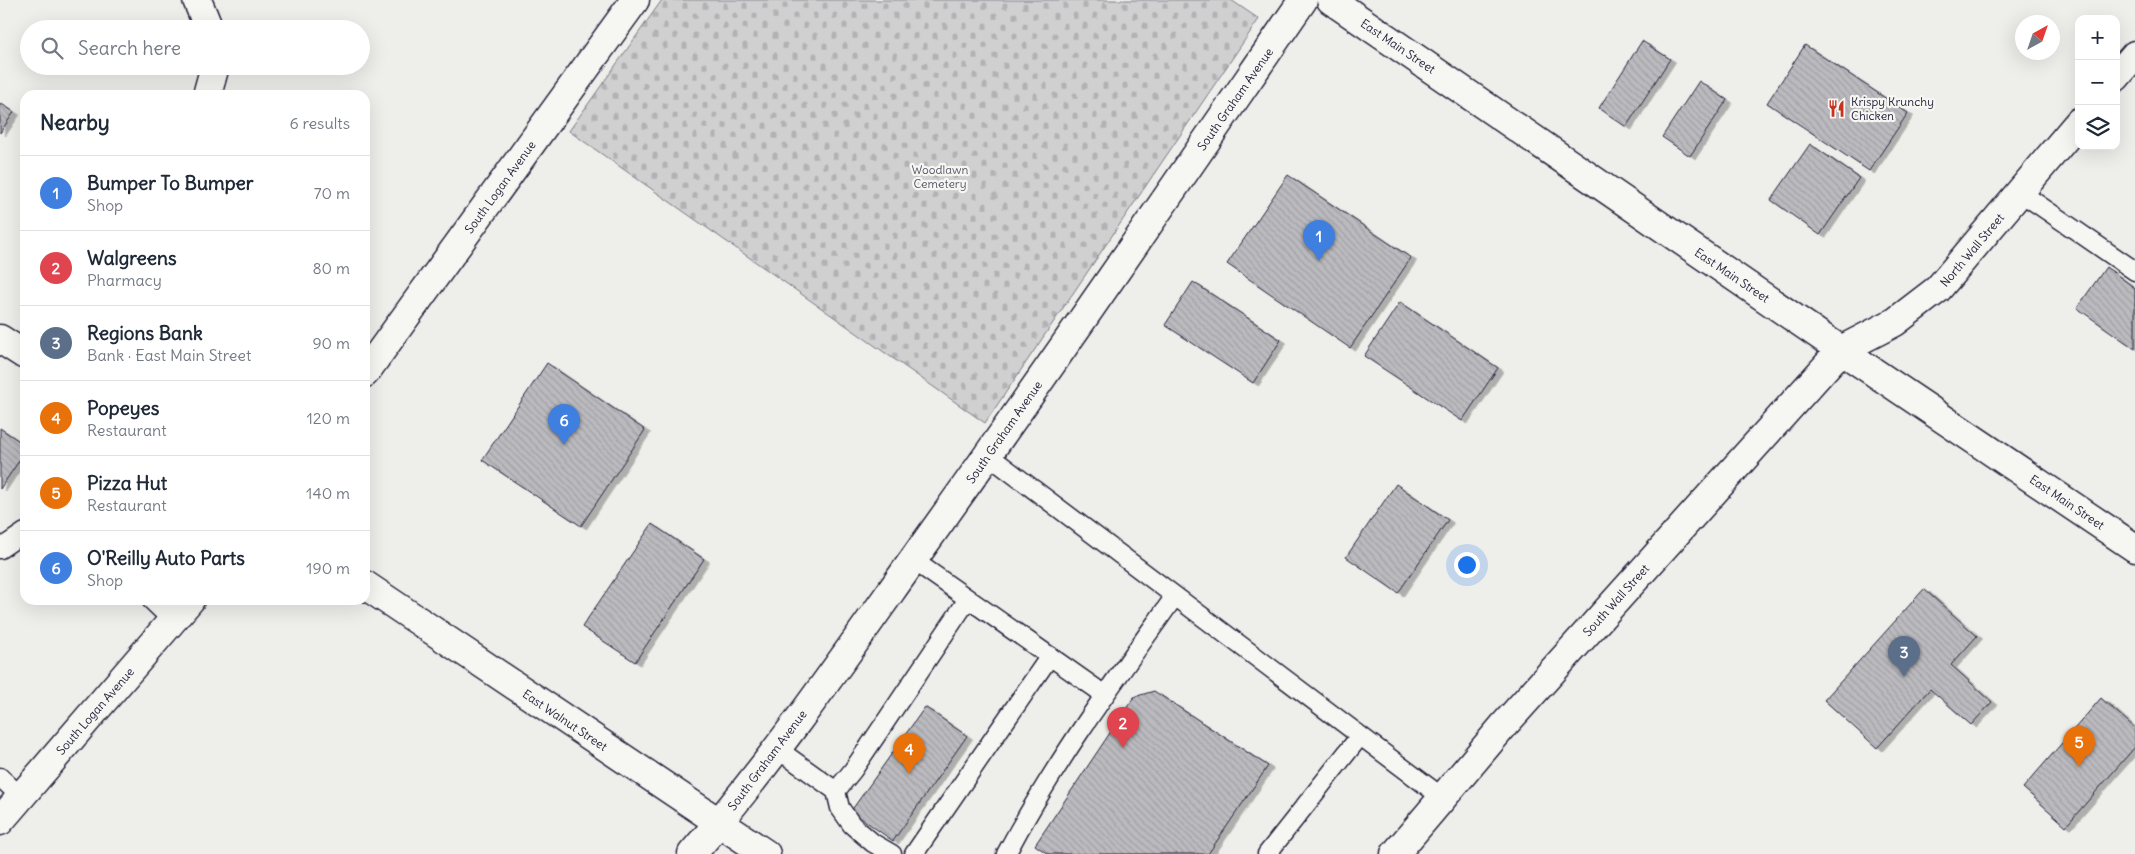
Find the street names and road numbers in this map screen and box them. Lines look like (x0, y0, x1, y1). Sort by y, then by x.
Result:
street label: East Main Street (1358, 15, 1438, 77)
street label: South Graham Avenue (1194, 45, 1276, 153)
street label: South Logan Avenue (461, 138, 539, 236)
street label: North Wall Street (1937, 210, 2007, 290)
street label: East Main Street (1692, 244, 1772, 306)
street label: South Graham Avenue (963, 378, 1045, 486)
street label: East Main Street (2027, 471, 2107, 533)
street label: South Wall Street (1580, 561, 1652, 639)
street label: South Logan Avenue (53, 664, 137, 758)
street label: East Walnut Street (520, 686, 610, 754)
street label: South Graham Avenue (724, 707, 810, 813)

